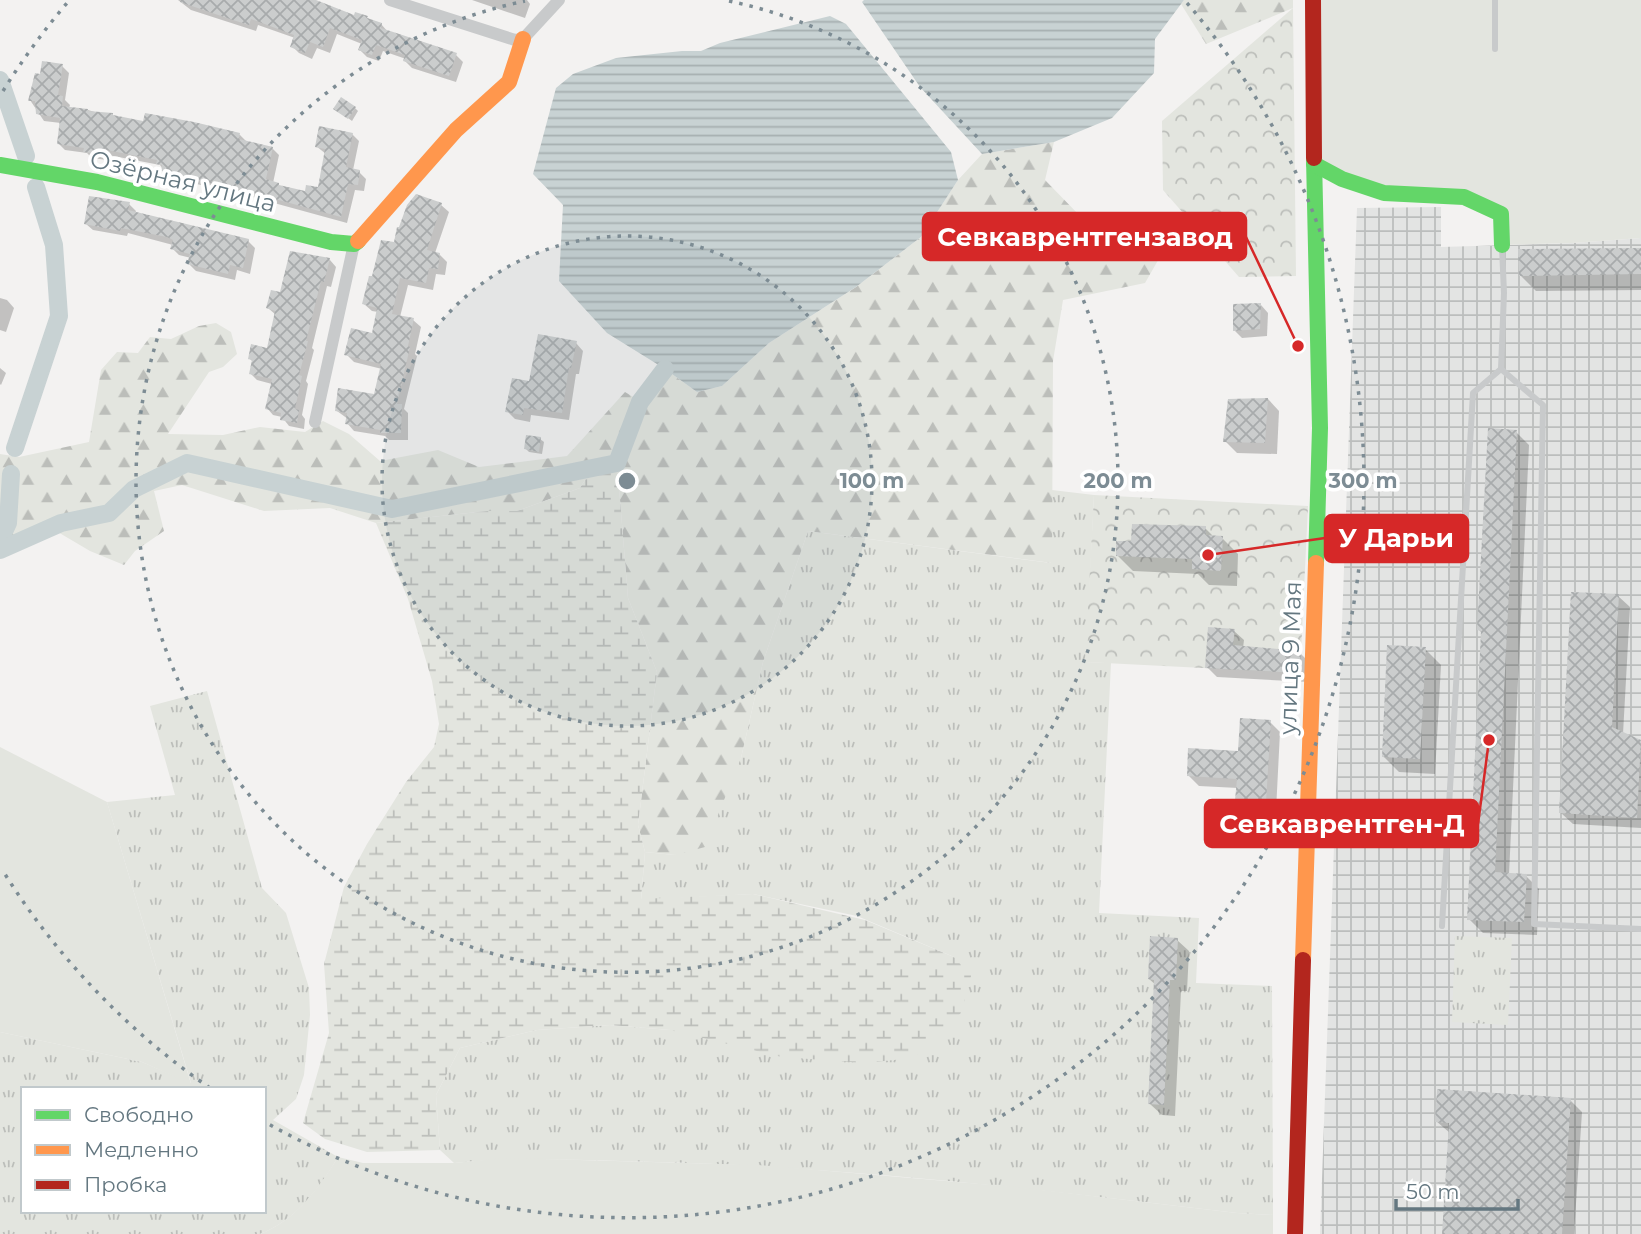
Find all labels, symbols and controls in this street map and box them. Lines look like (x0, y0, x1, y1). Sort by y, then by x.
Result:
street label: Озёрная улица (87, 144, 279, 218)
callout: Севкаврентгензавод (923, 213, 1246, 260)
text: Севкаврентгензавод (937, 221, 1233, 253)
text: 100 m (840, 468, 904, 493)
text: 200 m (1084, 468, 1152, 493)
text: 300 m (1328, 468, 1397, 493)
centre of rings (615, 469, 639, 493)
callout: У Дарьи (1325, 515, 1468, 562)
text: У Дарьи (1338, 522, 1454, 554)
street label: улица 9 Мая (1273, 581, 1307, 736)
callout: Севкаврентген-Д (1205, 800, 1478, 847)
text: Севкаврентген-Д (1219, 808, 1465, 840)
legend (21, 1087, 266, 1213)
text: Свободно (84, 1102, 194, 1127)
text: Медленно (84, 1137, 199, 1162)
scale bar (1396, 1168, 1518, 1212)
text: Пробка (84, 1172, 167, 1197)
text: 50 m (1406, 1179, 1460, 1204)

